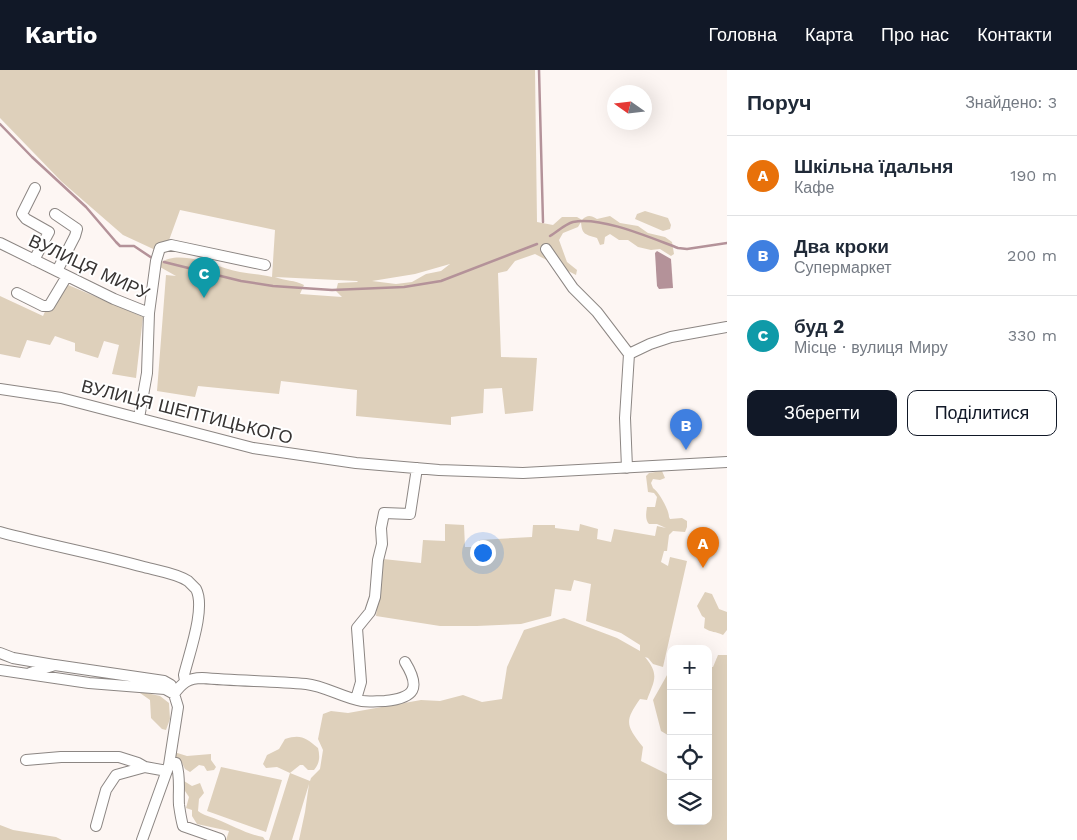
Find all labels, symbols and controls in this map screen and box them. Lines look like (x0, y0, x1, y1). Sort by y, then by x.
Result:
text: Kartio (25, 21, 97, 49)
text: Головна (709, 24, 777, 45)
text: Карта (805, 24, 853, 45)
text: Про нас (881, 24, 949, 45)
text: Контакти (977, 24, 1052, 45)
north arrow (607, 85, 652, 130)
text: Поруч (747, 90, 811, 115)
text: Знайдено: 3 (965, 93, 1057, 112)
text: Шкільна їдальня (794, 155, 953, 178)
text: A (758, 166, 768, 185)
text: 190 m (1010, 166, 1057, 185)
text: Кафе (794, 178, 834, 197)
street label: ВУЛИЦЯ МИРУ (26, 229, 153, 304)
text: Два кроки (794, 235, 889, 258)
text: B (758, 246, 768, 265)
text: 200 m (1007, 246, 1057, 265)
pin: C (188, 257, 220, 298)
text: Супермаркет (794, 258, 892, 277)
text: буд 2 (794, 315, 844, 338)
text: C (758, 326, 768, 345)
text: 330 m (1008, 326, 1057, 345)
text: Місце · вулиця Миру (794, 338, 948, 357)
street label: ВУЛИЦЯ ШЕПТИЦЬКОГО (79, 375, 295, 448)
button: Зберегти (747, 390, 897, 436)
button: Поділитися (907, 390, 1057, 436)
pin: B (670, 409, 702, 450)
pin: A (687, 527, 719, 568)
your location (470, 540, 496, 566)
map controls (667, 645, 712, 825)
button: + (667, 645, 712, 690)
button: − (667, 690, 712, 735)
button: locate (667, 735, 712, 780)
button: layers (667, 780, 712, 825)

